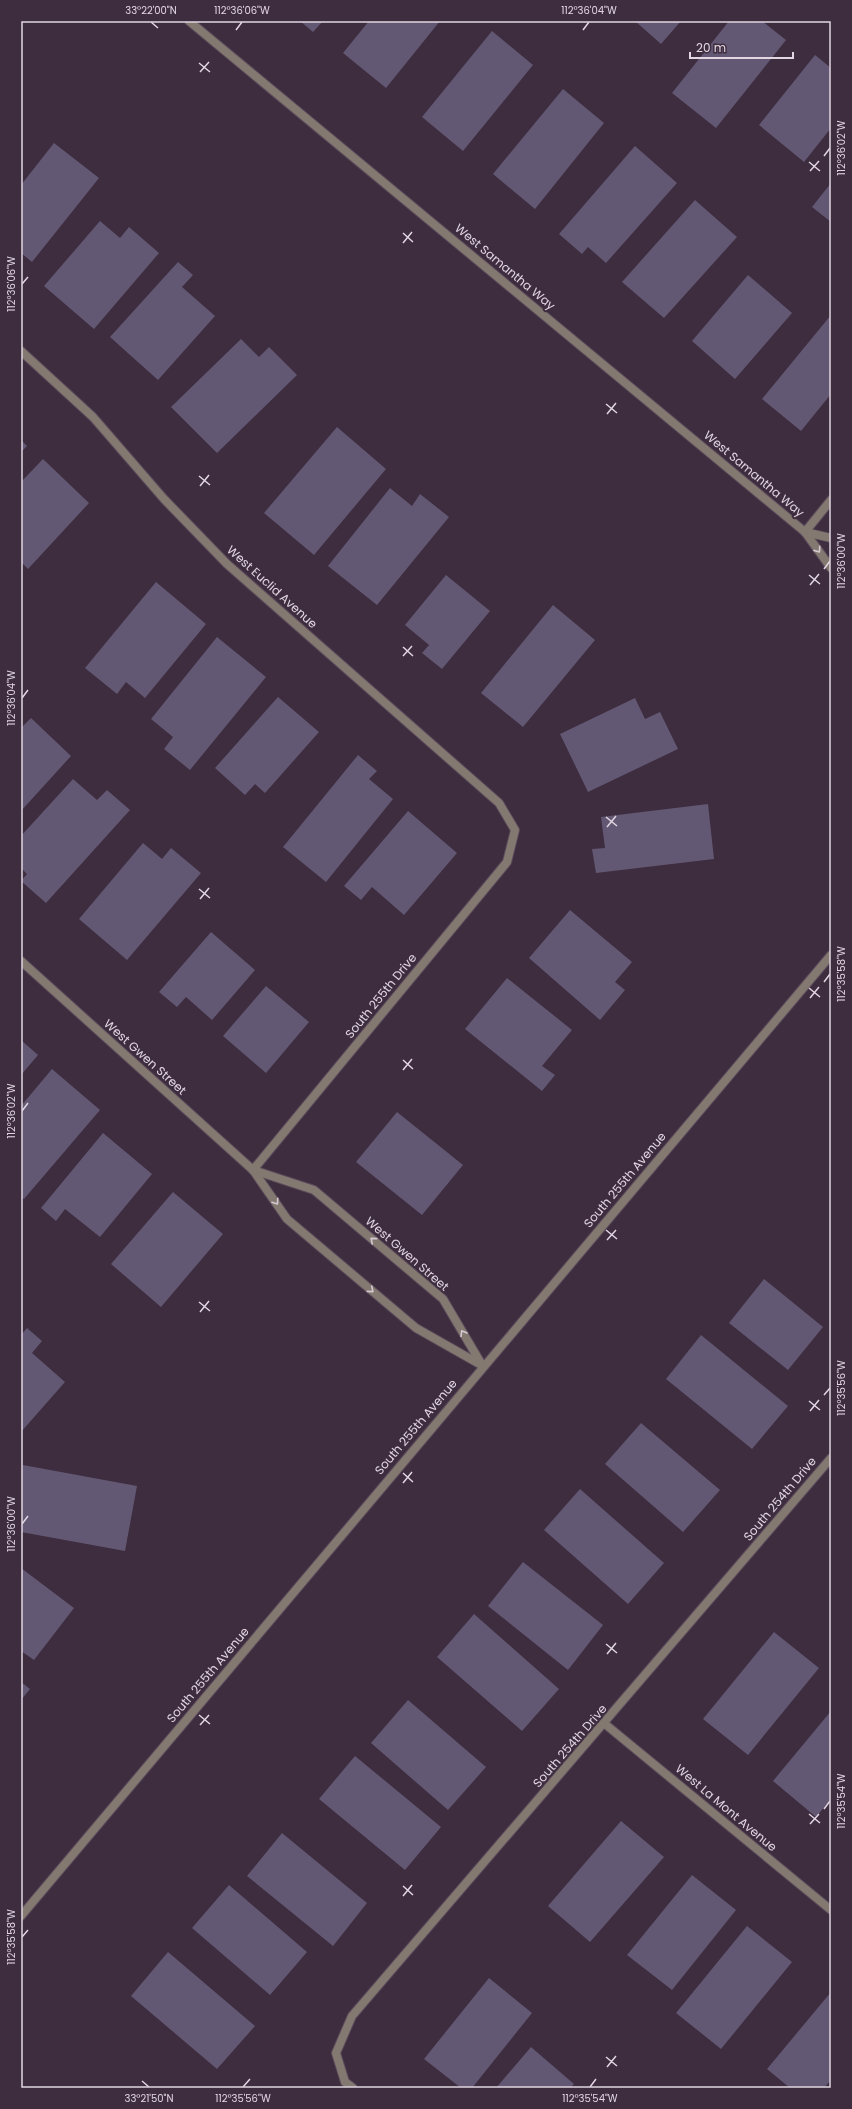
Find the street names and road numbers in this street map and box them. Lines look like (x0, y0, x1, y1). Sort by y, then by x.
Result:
street label: West Samantha Way (452, 220, 559, 314)
street label: West Samantha Way (701, 427, 808, 521)
street label: West Euclid Avenue (223, 541, 321, 632)
street label: South 255th Drive (341, 950, 420, 1042)
street label: West Gwen Street (100, 1015, 190, 1098)
street label: South 255th Avenue (580, 1128, 670, 1231)
street label: West Gwen Street (362, 1213, 453, 1295)
street label: South 255th Avenue (371, 1375, 461, 1478)
street label: South 254th Drive (739, 1453, 820, 1544)
street label: South 255th Avenue (163, 1623, 253, 1726)
street label: South 254th Drive (529, 1700, 610, 1791)
street label: West La Mont Avenue (672, 1760, 781, 1855)

